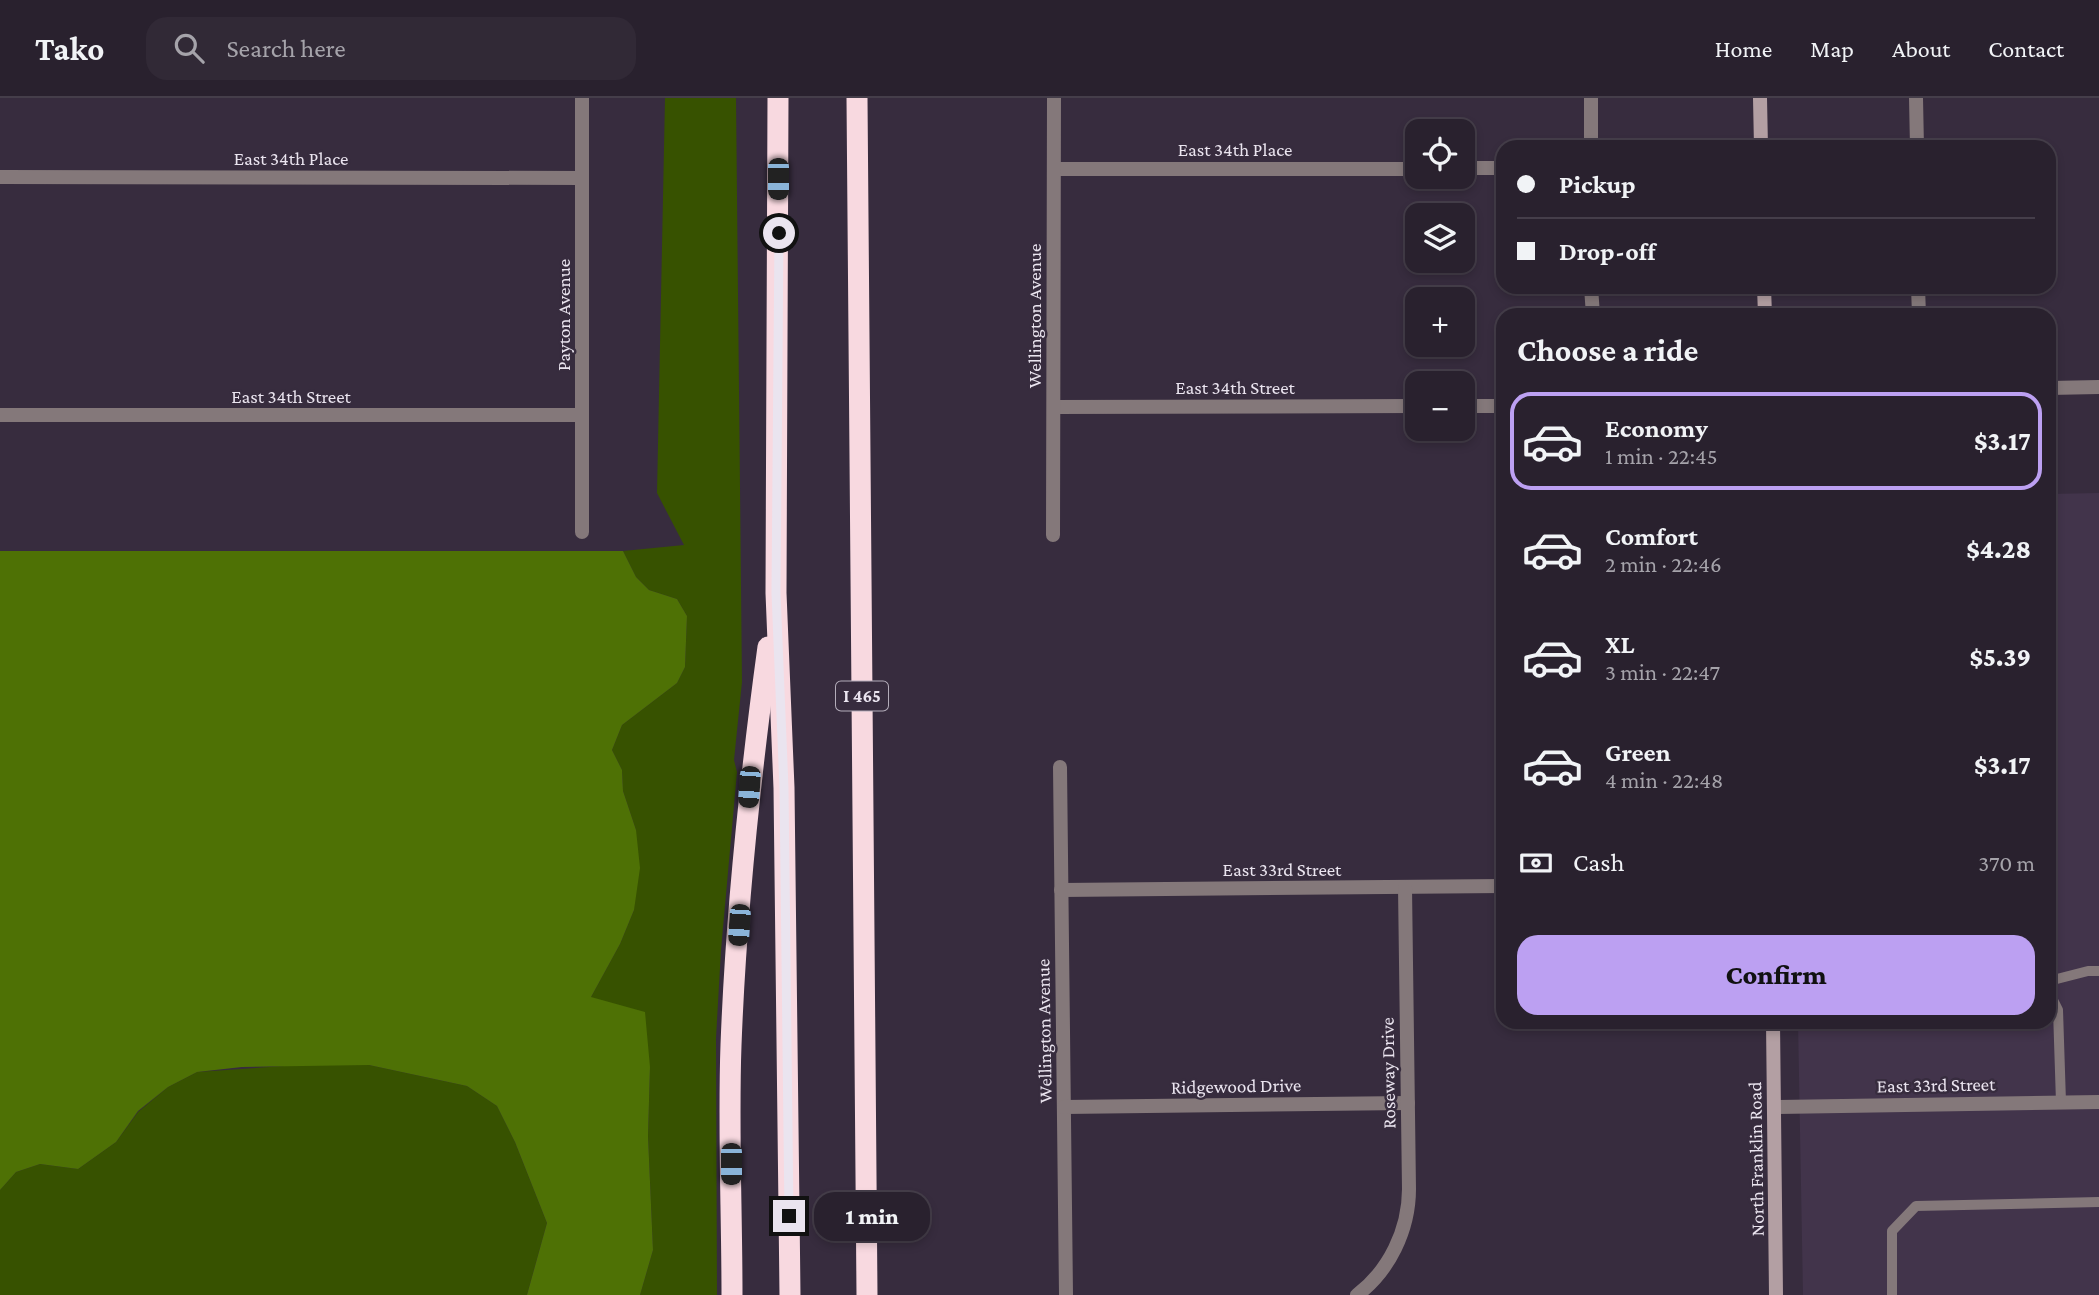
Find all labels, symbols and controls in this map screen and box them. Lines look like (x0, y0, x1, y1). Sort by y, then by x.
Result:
search box (146, 17, 636, 80)
icon: search (170, 29, 208, 67)
text: Tako (35, 30, 104, 67)
text: Search here (226, 34, 346, 63)
text: Home (1715, 35, 1772, 62)
text: Map (1810, 35, 1854, 62)
text: About (1892, 35, 1950, 62)
text: Contact (1988, 35, 2064, 62)
map controls (1405, 119, 1475, 441)
button: locate (1405, 119, 1475, 189)
street label: East 34th Place (1178, 139, 1292, 160)
street label: East 34th Place (234, 148, 348, 169)
car (768, 158, 789, 200)
text: Pickup (1559, 170, 1636, 199)
button: layers (1405, 203, 1475, 273)
route start (763, 217, 795, 249)
text: Drop-off (1559, 237, 1656, 266)
street label: Wellington Avenue (1024, 244, 1045, 388)
street label: Payton Avenue (553, 259, 574, 371)
button: + (1405, 287, 1475, 357)
text: Choose a ride (1517, 332, 1698, 368)
button: − (1405, 371, 1475, 441)
street label: East 34th Street (1175, 377, 1296, 398)
street label: East 34th Street (231, 386, 352, 407)
icon: car (1521, 410, 1584, 473)
text: Economy (1605, 414, 1708, 443)
text: $3.17 (1974, 427, 2031, 456)
text: 1 min · 22:45 (1605, 443, 1718, 469)
icon: car (1521, 518, 1584, 581)
text: Comfort (1605, 522, 1698, 551)
text: $4.28 (1966, 535, 2031, 564)
text: 2 min · 22:46 (1605, 551, 1722, 577)
icon: car (1521, 626, 1584, 689)
text: XL (1605, 630, 1634, 659)
text: $5.39 (1970, 643, 2031, 672)
text: 3 min · 22:47 (1605, 659, 1720, 685)
road number: I 465 (836, 682, 888, 710)
icon: car (1521, 734, 1584, 797)
text: Green (1605, 738, 1671, 767)
text: $3.17 (1974, 751, 2031, 780)
car (738, 765, 761, 809)
text: 4 min · 22:48 (1605, 767, 1723, 793)
icon: cash (1517, 844, 1555, 882)
text: Cash (1573, 848, 1624, 877)
text: 370 m (1978, 850, 2035, 876)
street label: East 33rd Street (1223, 859, 1342, 880)
car (728, 903, 751, 947)
button: Confirm (1517, 935, 2035, 1015)
street label: Wellington Avenue (1032, 958, 1056, 1104)
street label: Roseway Drive (1377, 1017, 1399, 1129)
street label: East 33rd Street (1876, 1073, 1996, 1097)
street label: Ridgewood Drive (1171, 1074, 1301, 1098)
street label: North Franklin Road (1744, 1082, 1768, 1236)
car (721, 1143, 742, 1185)
callout: 1 min (814, 1192, 929, 1240)
route end (773, 1200, 805, 1232)
text: 1 min (845, 1203, 899, 1229)

